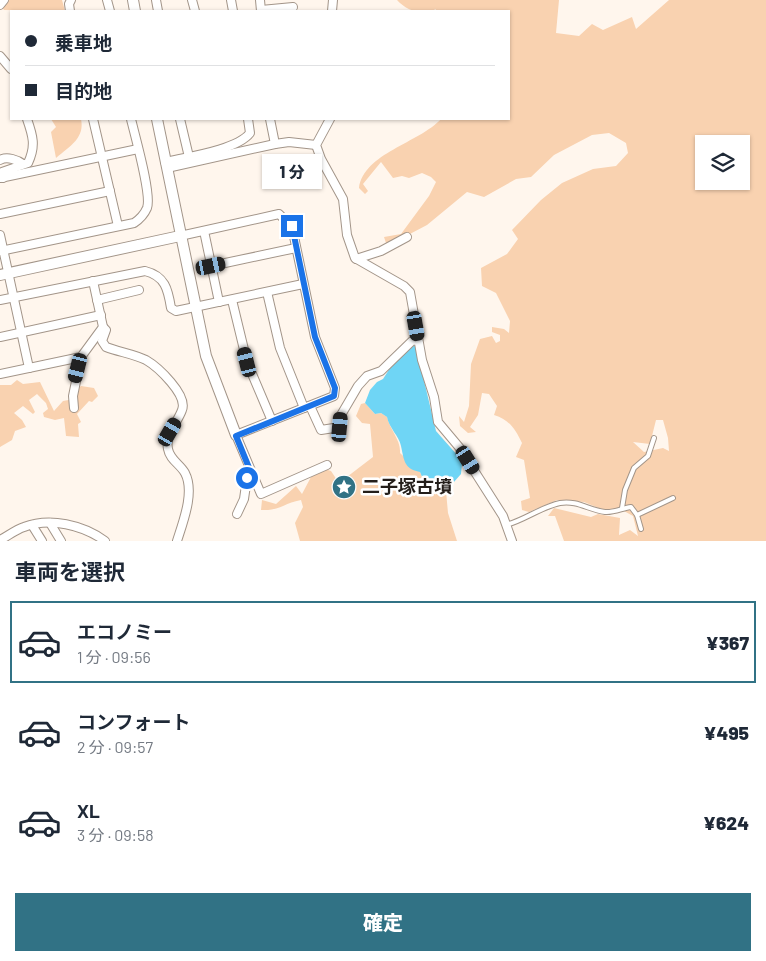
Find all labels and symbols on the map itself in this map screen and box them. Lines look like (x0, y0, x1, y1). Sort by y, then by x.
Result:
callout: 1 分 (262, 154, 322, 188)
route end (281, 215, 303, 237)
car (194, 256, 227, 276)
car (406, 310, 425, 342)
car (236, 346, 257, 378)
car (67, 352, 88, 384)
car (331, 411, 348, 443)
car (156, 415, 183, 449)
car (453, 443, 482, 477)
route start (236, 467, 258, 489)
place icon: 二子塚古墳 (331, 474, 357, 500)
place label: 二子塚古墳 (362, 475, 452, 497)

